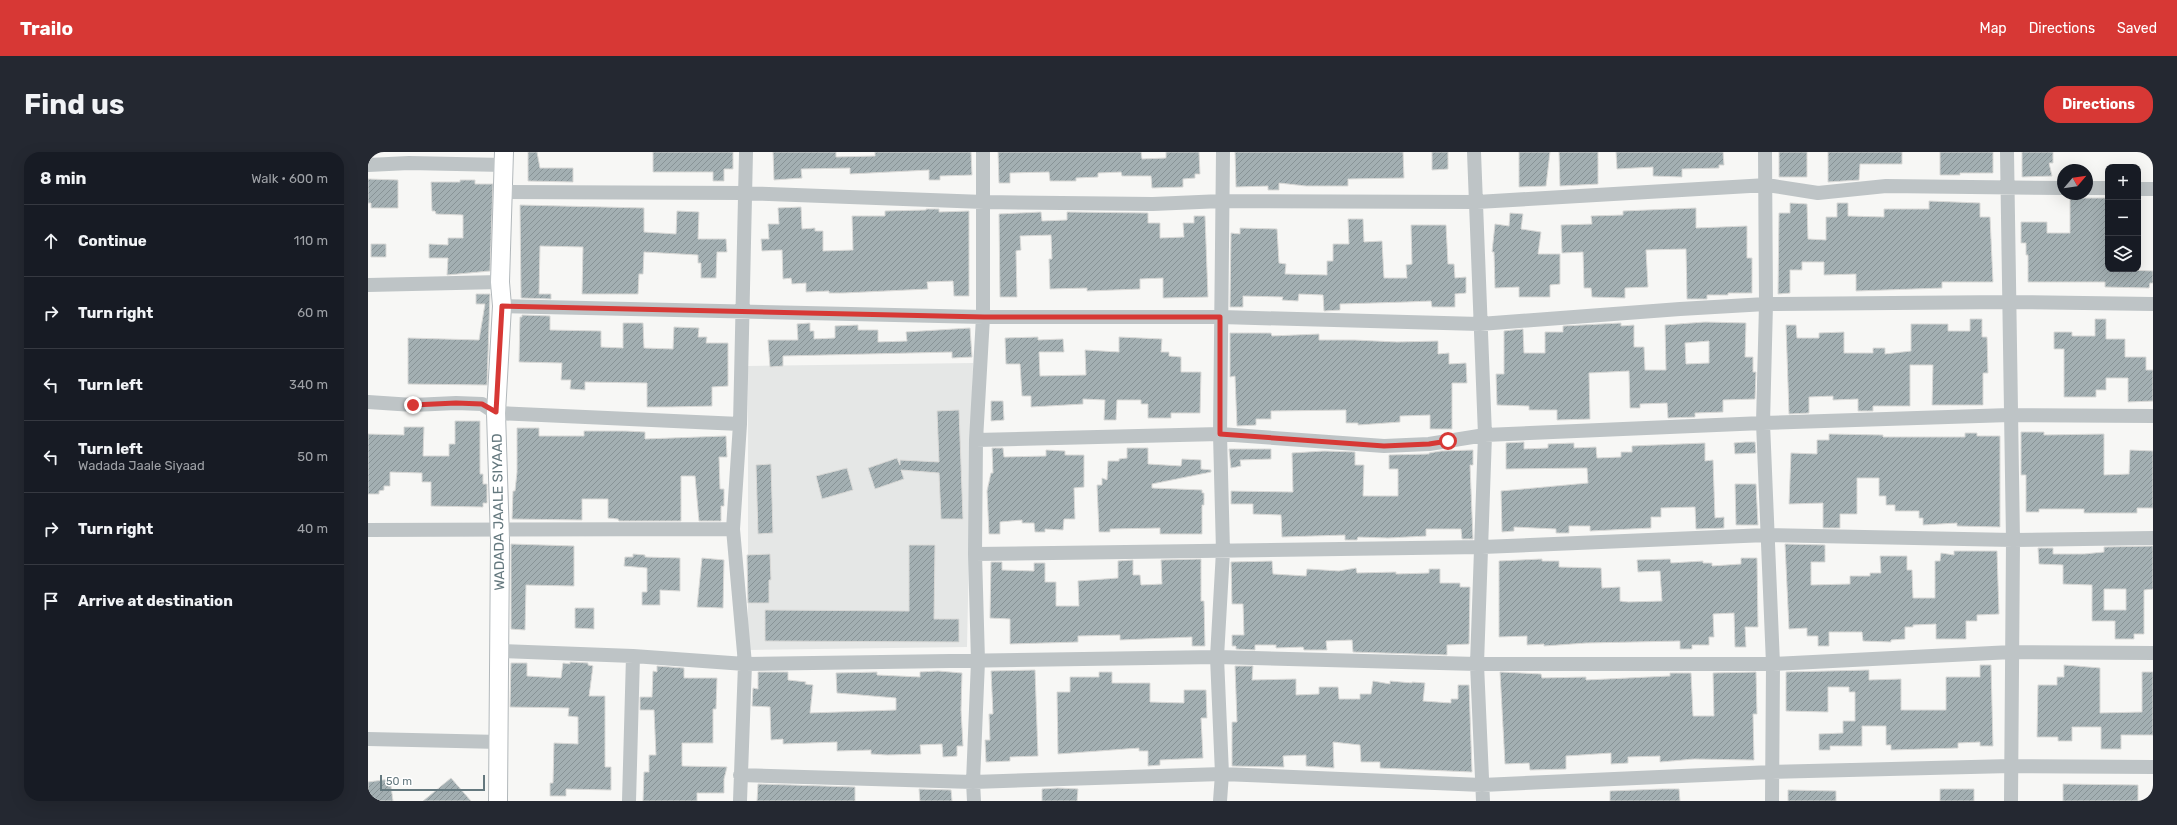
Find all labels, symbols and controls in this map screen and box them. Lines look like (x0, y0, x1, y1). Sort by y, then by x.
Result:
text: Trailo (20, 17, 73, 40)
text: Map (1980, 20, 2007, 37)
text: Directions (2029, 20, 2095, 37)
text: Saved (2117, 20, 2157, 37)
button: Directions (2044, 86, 2153, 123)
text: Find us (24, 88, 124, 121)
north arrow (2057, 164, 2093, 200)
map controls (2105, 164, 2141, 272)
button: + (2105, 164, 2141, 200)
text: 8 min (40, 168, 87, 188)
text: Walk · 600 m (251, 171, 328, 186)
button: − (2105, 200, 2141, 236)
icon: ahead (40, 230, 62, 252)
text: Continue (78, 232, 147, 250)
text: 110 m (294, 233, 328, 248)
button: layers (2105, 236, 2141, 272)
icon: right (40, 302, 62, 324)
text: Turn right (78, 304, 153, 322)
text: 60 m (297, 305, 328, 320)
icon: left (40, 374, 62, 396)
text: Turn left (78, 376, 143, 394)
text: 340 m (289, 377, 328, 392)
route end (404, 396, 422, 414)
route start (1439, 432, 1457, 450)
street label: WADADA JAALE SIYAAD (489, 433, 508, 591)
text: Turn left (78, 440, 143, 458)
icon: left (40, 446, 62, 468)
text: 50 m (297, 449, 328, 464)
text: Wadada Jaale Siyaad (78, 458, 205, 473)
icon: right (40, 518, 62, 540)
text: Turn right (78, 520, 153, 538)
text: 40 m (297, 521, 328, 536)
icon: arrive (40, 590, 62, 612)
text: Arrive at destination (78, 592, 233, 610)
scale bar (380, 773, 485, 792)
text: 50 m (386, 775, 412, 788)

